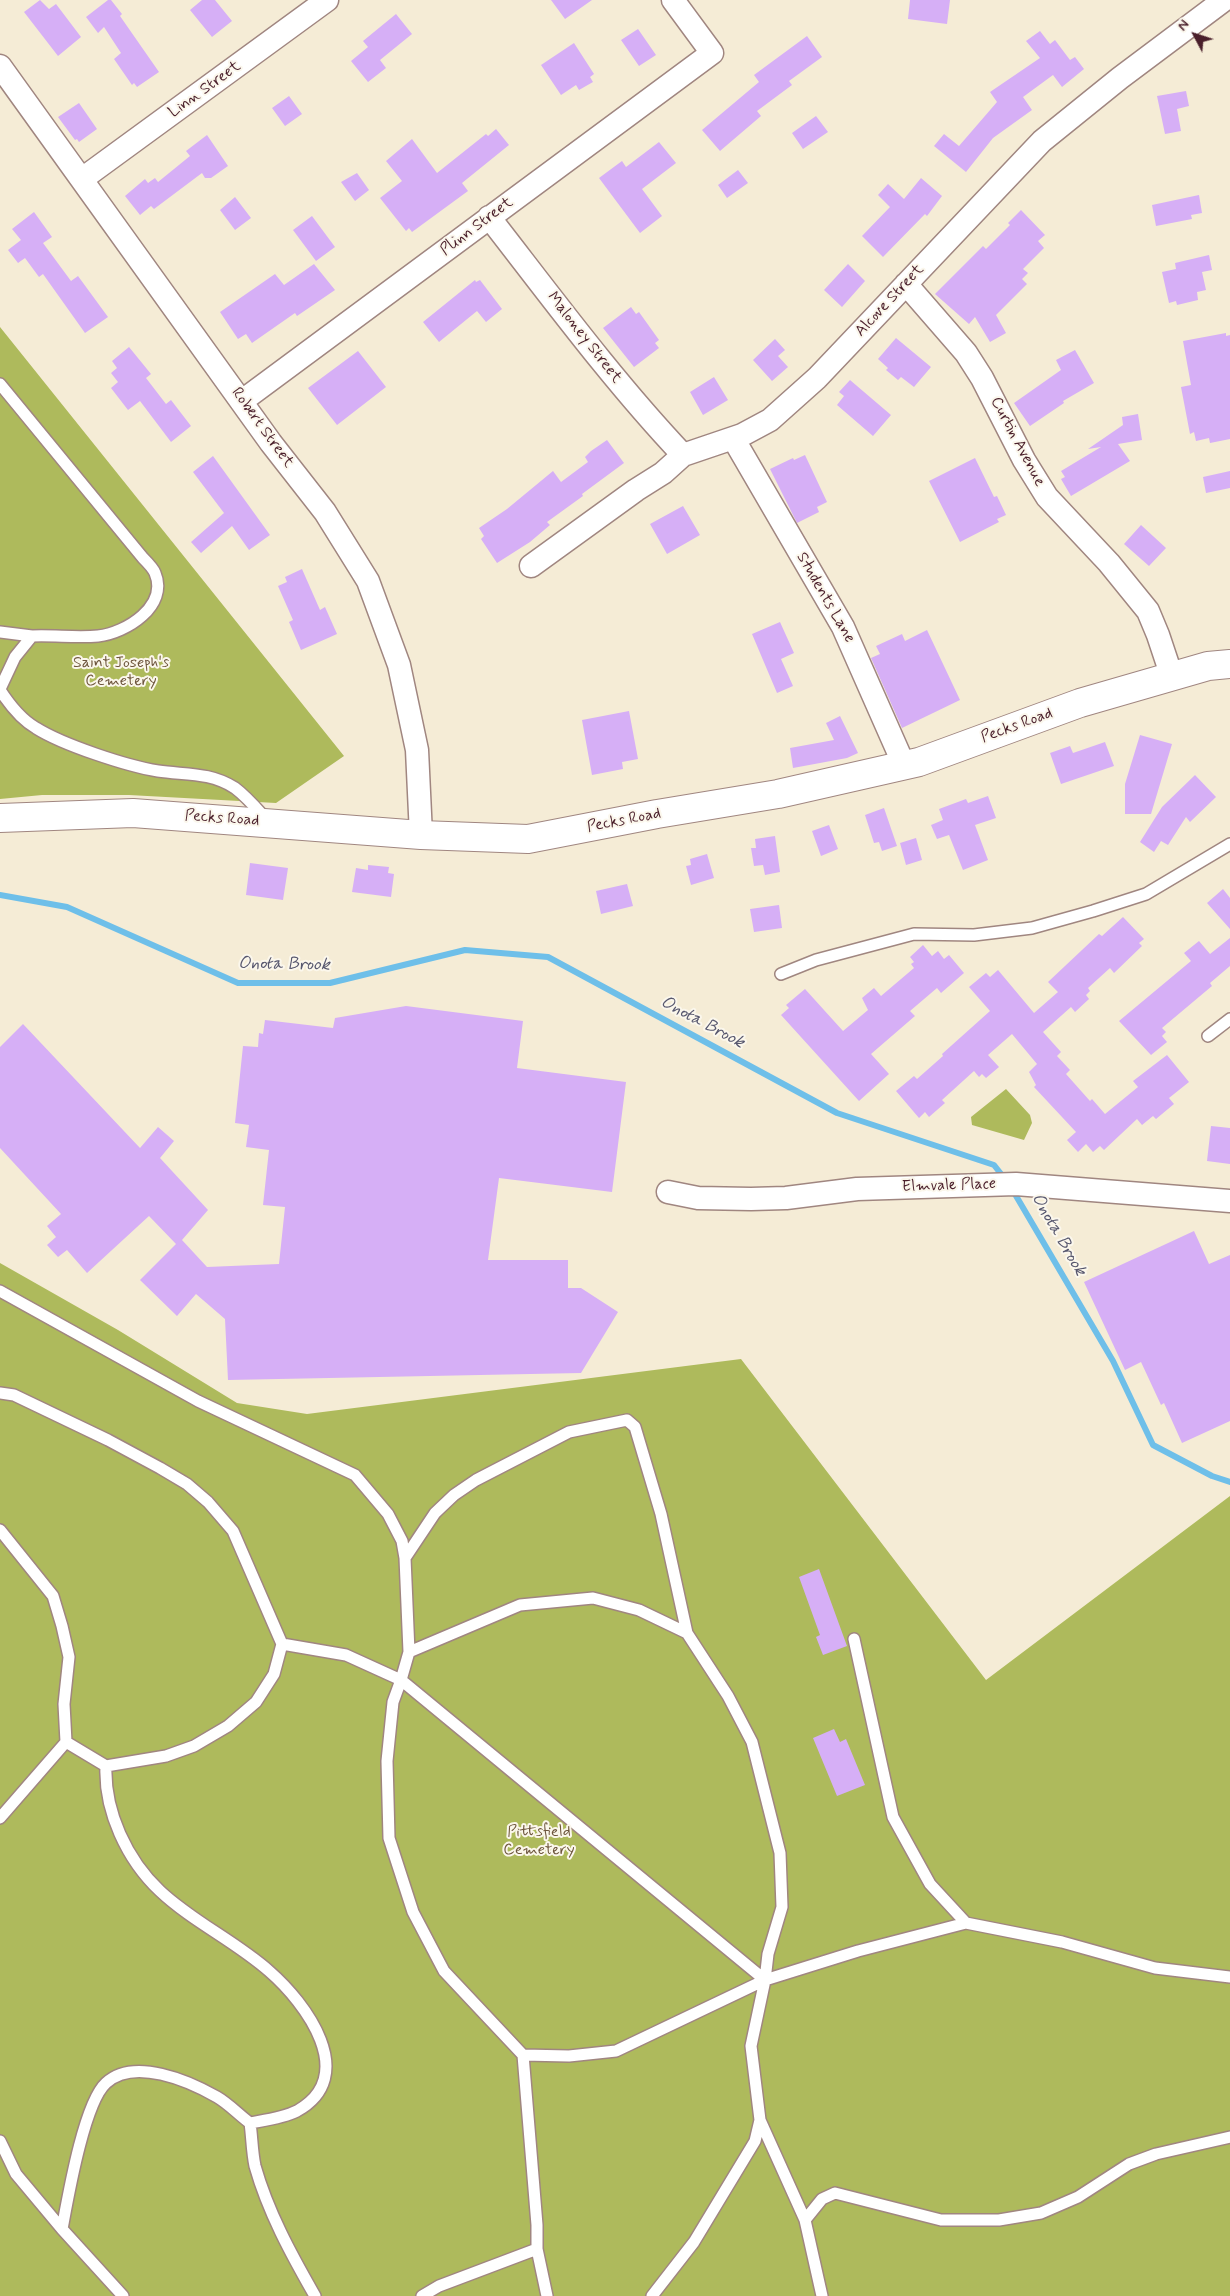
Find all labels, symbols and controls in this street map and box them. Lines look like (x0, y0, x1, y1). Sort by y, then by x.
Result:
north arrow (1170, 10, 1220, 60)
text: N (1174, 16, 1193, 35)
street label: Linn Street (165, 57, 245, 123)
street label: Plinn Street (437, 193, 517, 261)
street label: Alcove Street (852, 261, 928, 341)
street label: Maloney Street (542, 289, 626, 387)
street label: Robert Street (226, 384, 298, 472)
street label: Curtin Avenue (985, 394, 1049, 490)
street label: Students Lane (791, 549, 859, 647)
park label: Saint Joseph's Cemetery (73, 654, 169, 692)
street label: Pecks Road (979, 704, 1055, 748)
street label: Pecks Road (585, 804, 663, 838)
street label: Pecks Road (184, 807, 260, 831)
water label: Onota Brook (238, 953, 330, 977)
water label: Onota Brook (656, 992, 748, 1054)
street label: Elmvale Place (902, 1175, 996, 1197)
water label: Onota Brook (1026, 1190, 1090, 1280)
park label: Pittsfield Cemetery (503, 1823, 575, 1861)

